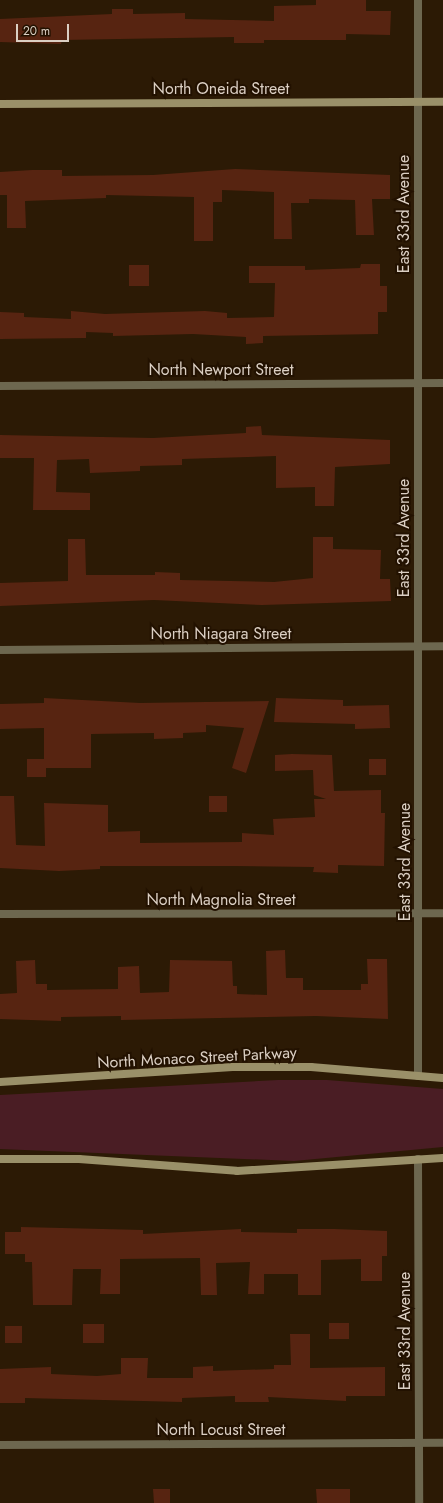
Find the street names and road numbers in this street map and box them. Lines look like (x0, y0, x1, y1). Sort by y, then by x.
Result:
street label: North Oneida Street (153, 79, 289, 99)
street label: East 33rd Avenue (394, 155, 414, 273)
street label: North Newport Street (148, 360, 294, 380)
street label: East 33rd Avenue (394, 479, 414, 597)
street label: North Niagara Street (151, 624, 291, 644)
street label: East 33rd Avenue (395, 803, 415, 921)
street label: North Magnolia Street (146, 890, 296, 910)
street label: North Monaco Street Parkway (97, 1043, 297, 1073)
street label: East 33rd Avenue (395, 1272, 415, 1390)
street label: North Locust Street (157, 1420, 285, 1440)

